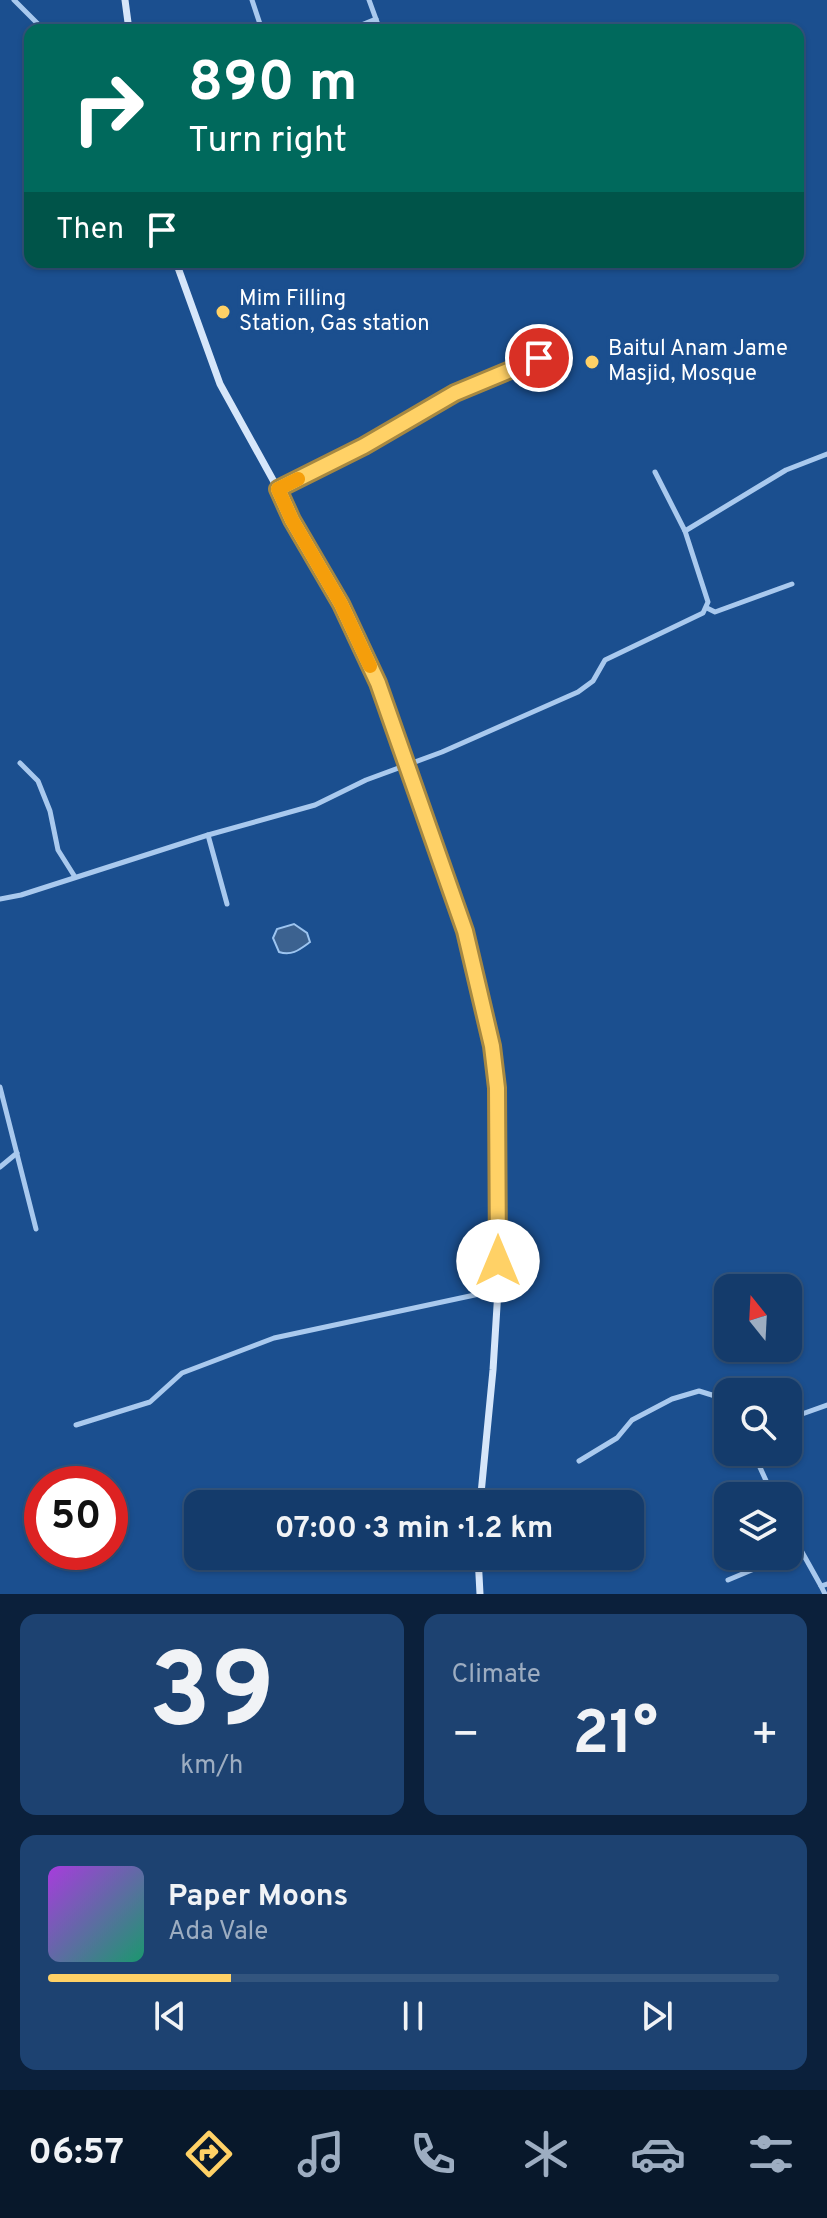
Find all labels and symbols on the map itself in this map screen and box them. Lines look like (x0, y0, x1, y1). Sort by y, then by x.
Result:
place label: Mim Filling Station, Gas station (239, 286, 430, 338)
marker: Mim Filling Station, Gas station (214, 303, 232, 321)
pin (505, 324, 573, 392)
place label: Baitul Anam Jame Masjid, Mosque (608, 336, 788, 388)
marker: Baitul Anam Jame Masjid, Mosque (583, 353, 601, 371)
position arrow (456, 1219, 540, 1303)
north arrow (714, 1274, 802, 1362)
speed limit sign: 50 (24, 1466, 128, 1570)

